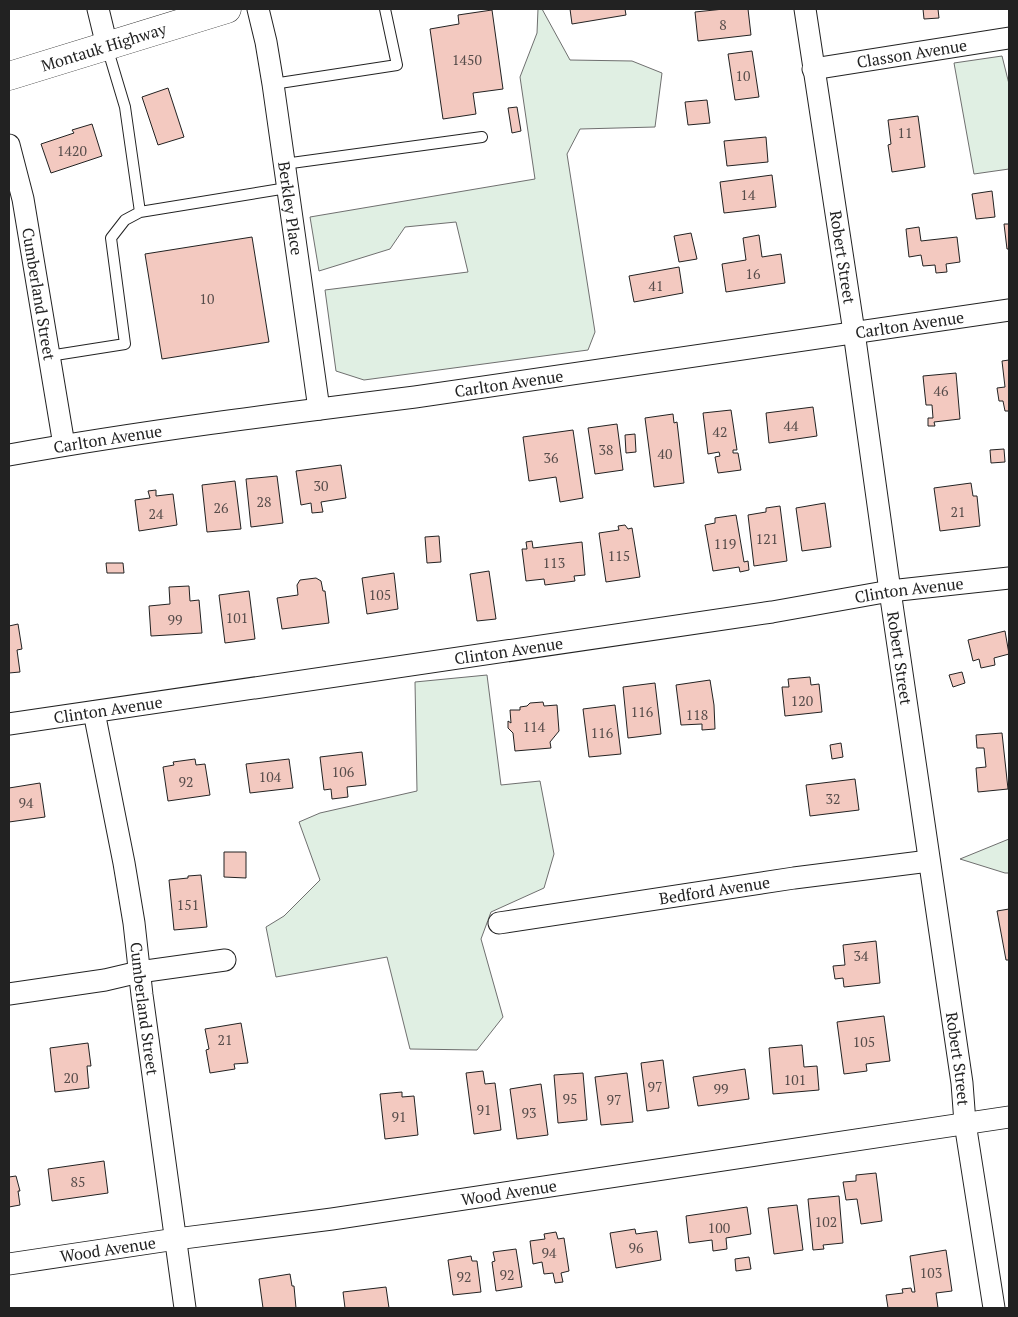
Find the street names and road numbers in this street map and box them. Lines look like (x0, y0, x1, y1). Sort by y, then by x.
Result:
street label: Montauk Highway (38, 17, 170, 76)
street label: Classon Avenue (855, 34, 969, 73)
street label: Berkley Place (273, 160, 308, 257)
street label: Robert Street (825, 209, 861, 305)
street label: Cumberland Street (17, 226, 61, 362)
street label: Carlton Avenue (854, 306, 965, 343)
street label: Carlton Avenue (453, 364, 565, 402)
street label: Carlton Avenue (52, 419, 163, 458)
street label: Clinton Avenue (853, 572, 965, 608)
street label: Robert Street (882, 610, 918, 706)
street label: Clinton Avenue (453, 632, 565, 670)
street label: Clinton Avenue (52, 691, 164, 728)
street label: Bedford Avenue (658, 871, 771, 909)
street label: Cumberland Street (125, 941, 164, 1077)
street label: Robert Street (941, 1011, 975, 1107)
street label: Wood Avenue (459, 1174, 558, 1210)
street label: Wood Avenue (59, 1231, 157, 1267)

